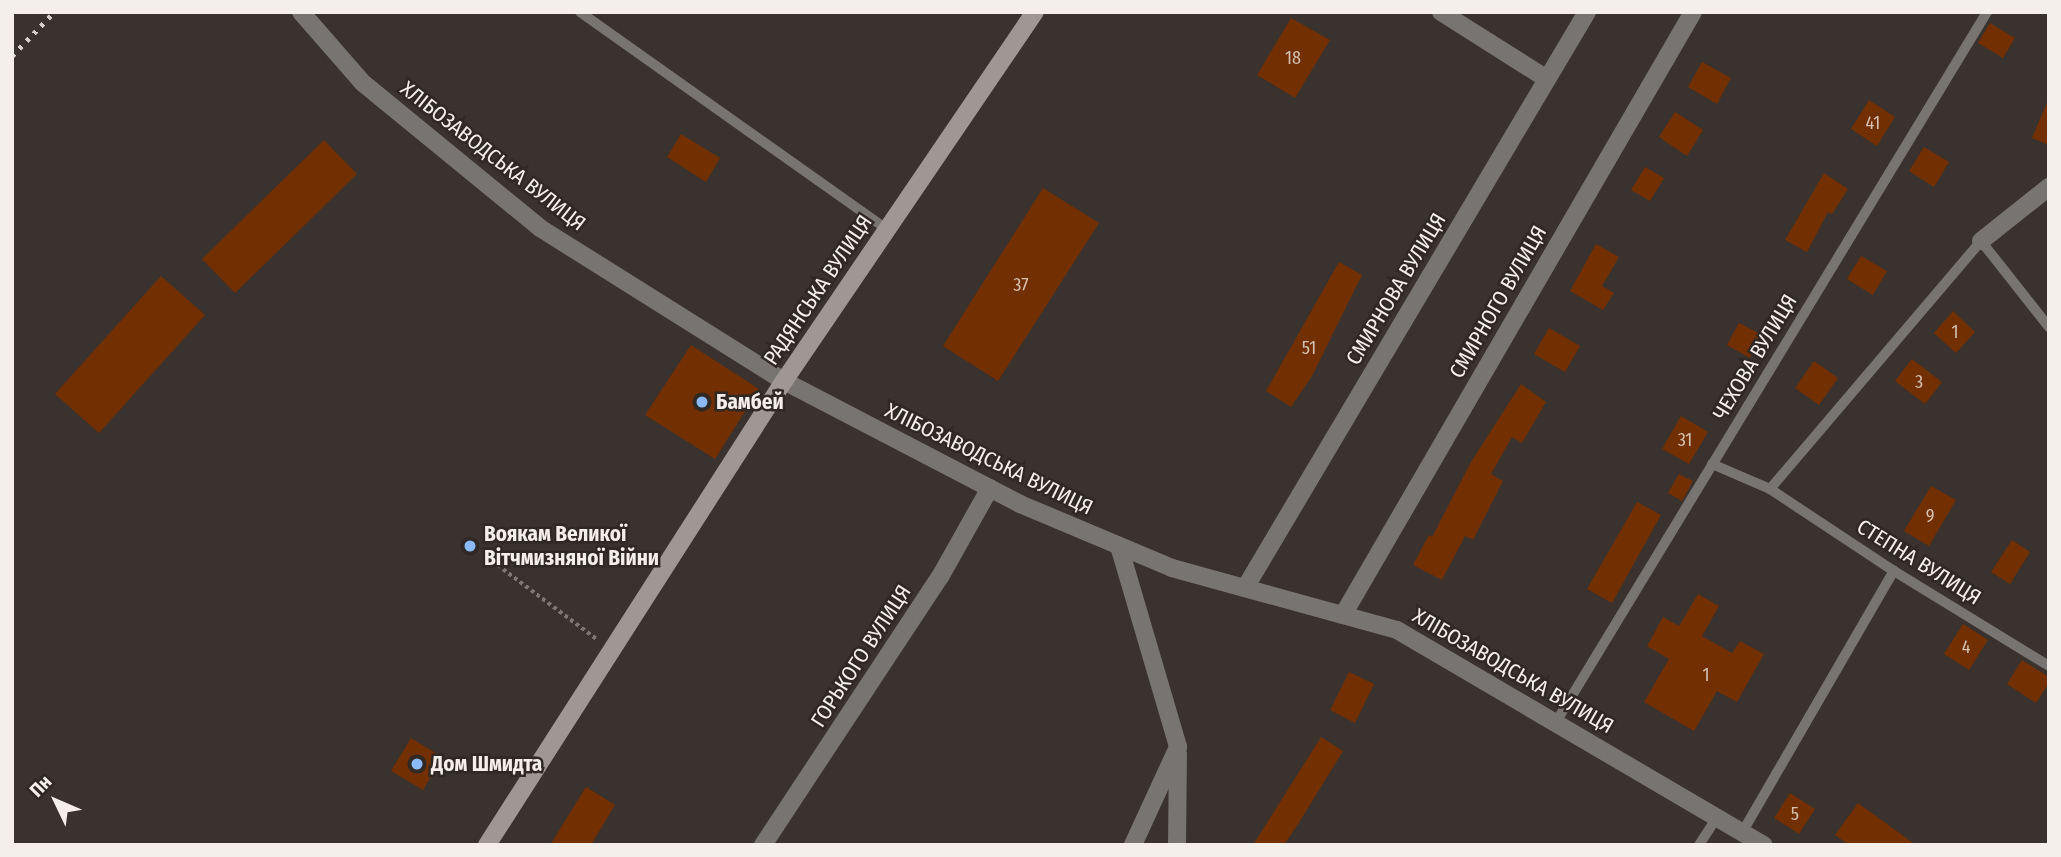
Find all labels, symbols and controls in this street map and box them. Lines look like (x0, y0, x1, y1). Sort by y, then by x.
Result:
house number: 18 (1285, 47, 1301, 69)
street label: ХЛІБОЗАВОДСЬКА ВУЛИЦЯ (396, 76, 590, 236)
house number: 41 (1866, 112, 1880, 134)
street label: СМИРНОВА ВУЛИЦЯ (1341, 209, 1451, 369)
street label: РАДЯНСЬКА ВУЛИЦЯ (758, 210, 878, 370)
street label: СМИРНОГО ВУЛИЦЯ (1444, 221, 1552, 383)
house number: 37 (1013, 274, 1029, 296)
street label: ЧЕХОВА ВУЛИЦЯ (1708, 290, 1802, 424)
house number: 1 (1951, 321, 1959, 343)
house number: 51 (1302, 337, 1316, 359)
house number: 3 (1915, 371, 1923, 393)
place label: Бамбей (716, 389, 784, 415)
marker: Бамбей (694, 394, 710, 410)
street label: ХЛІБОЗАВОДСЬКА ВУЛИЦЯ (881, 398, 1097, 520)
house number: 31 (1678, 429, 1692, 451)
house number: 9 (1926, 505, 1934, 527)
street label: СТЕПНА ВУЛИЦЯ (1852, 514, 1986, 610)
place label: Воякам Великої Вітчмизняної Війни (484, 521, 659, 571)
marker: Воякам Великої Вітчмизняної Війни (462, 538, 478, 554)
street label: ГОРЬКОГО ВУЛИЦЯ (806, 580, 916, 732)
street label: ХЛІБОЗАВОДСЬКА ВУЛИЦЯ (1408, 603, 1618, 739)
house number: 4 (1962, 636, 1970, 658)
house number: 1 (1702, 664, 1710, 686)
place label: Дом Шмидта (431, 751, 542, 777)
marker: Дом Шмидта (409, 756, 425, 772)
north arrow (21, 766, 91, 836)
text: Пн (25, 770, 56, 802)
house number: 5 (1791, 803, 1799, 825)

